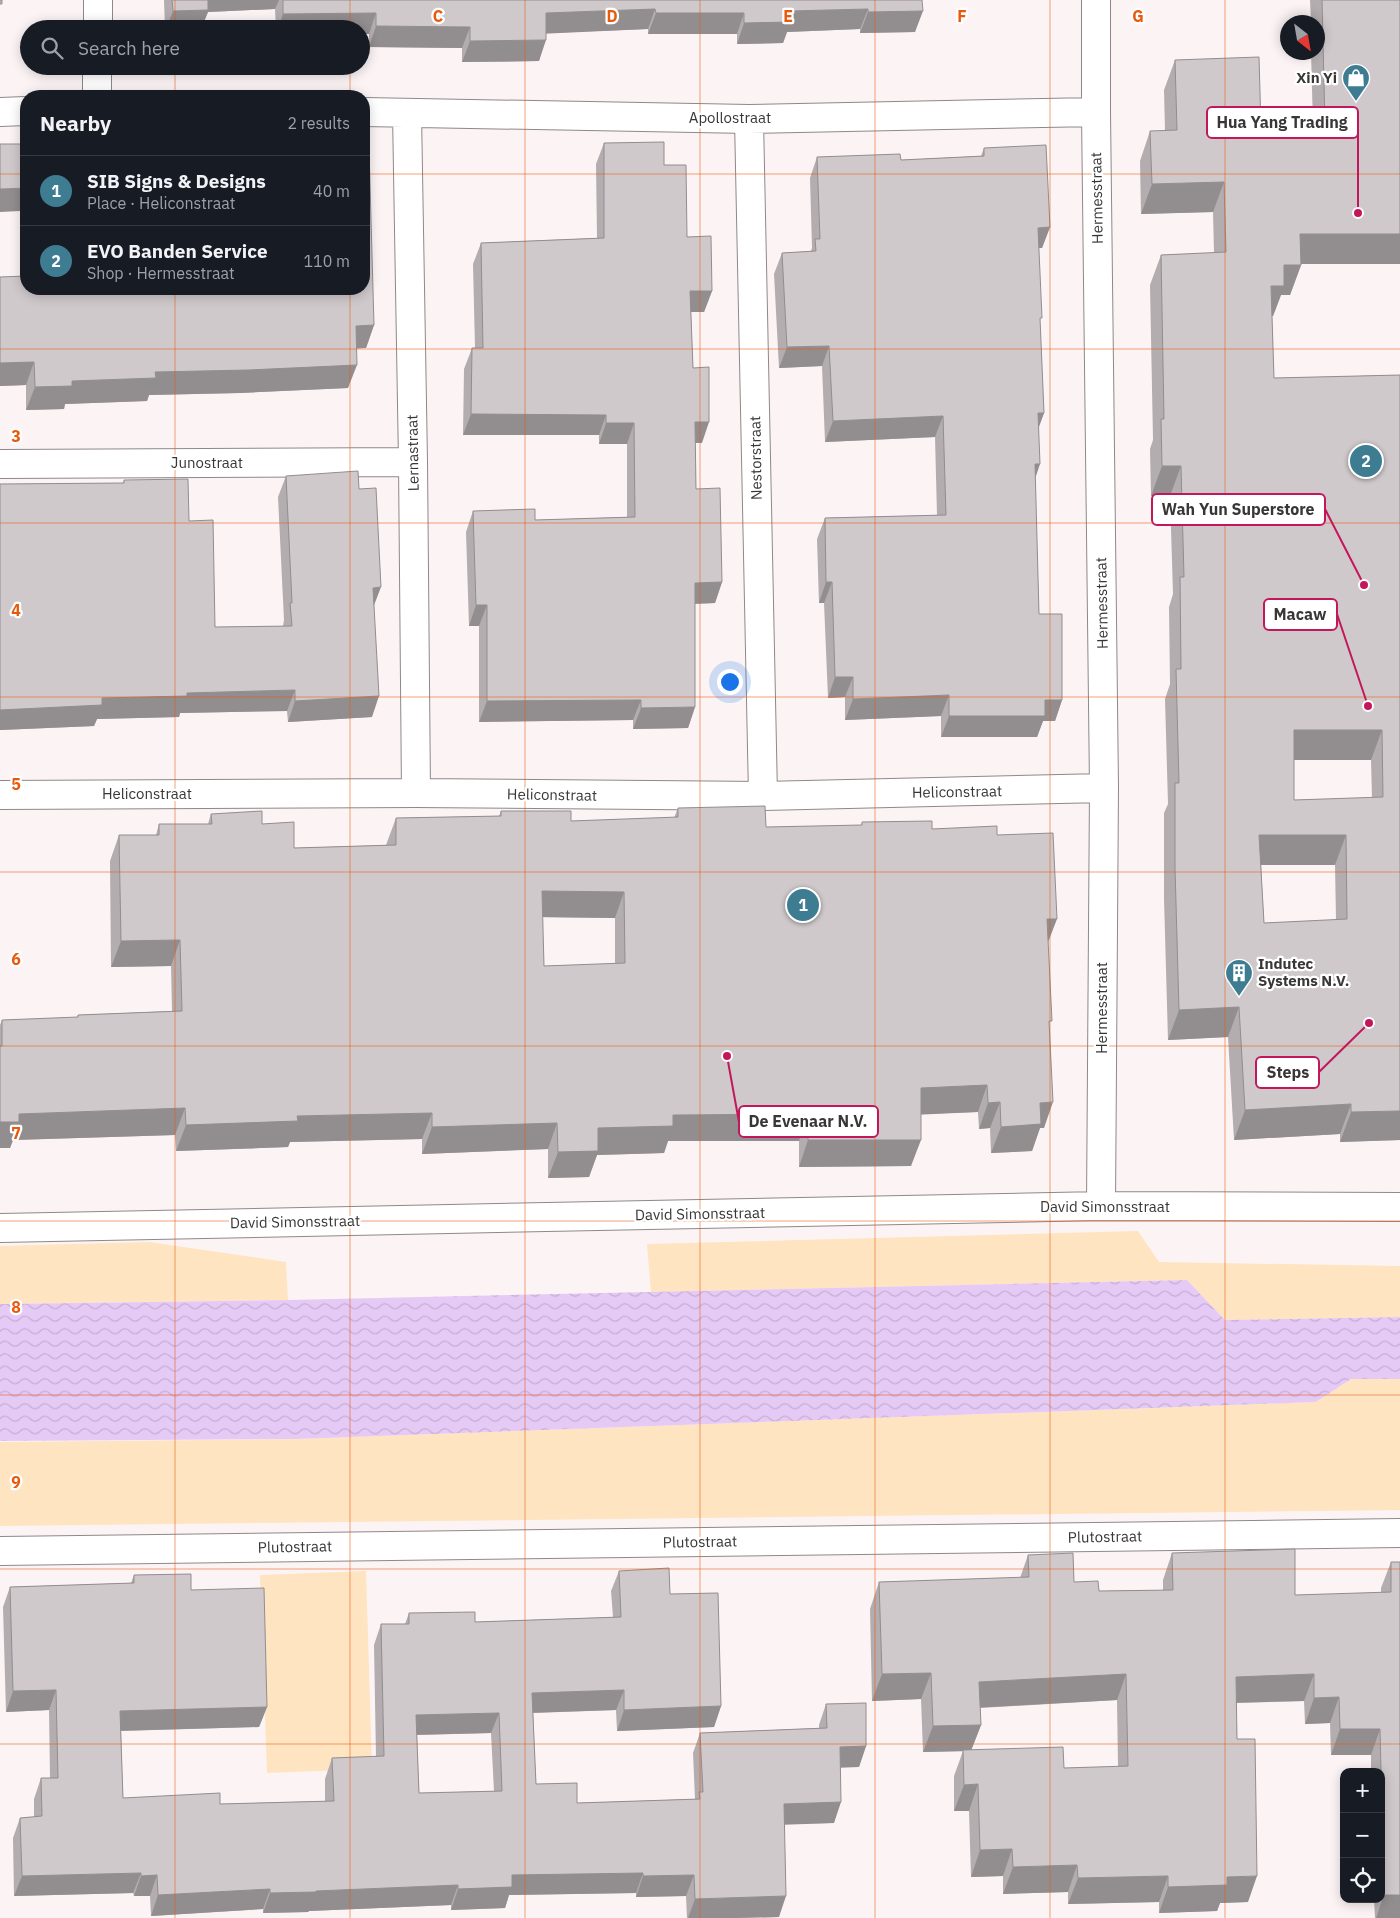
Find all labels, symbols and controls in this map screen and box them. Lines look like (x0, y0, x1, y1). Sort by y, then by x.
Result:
text: C (433, 6, 443, 26)
text: D (606, 6, 618, 26)
text: E (783, 6, 793, 26)
text: F (957, 6, 967, 26)
text: G (1132, 6, 1144, 26)
north arrow (1280, 15, 1325, 60)
search box (20, 20, 370, 75)
icon: search (38, 34, 66, 62)
text: Search here (78, 36, 180, 60)
shop icon: Xin Yi (1341, 63, 1371, 102)
place label: Xin Yi (1296, 68, 1337, 87)
callout: Hua Yang Trading (1207, 107, 1358, 138)
street label: Apollostraat (689, 108, 771, 127)
text: Nearby (40, 109, 111, 137)
text: Hua Yang Trading (1216, 112, 1348, 132)
text: 2 results (287, 113, 350, 133)
street label: Hermesstraat (1086, 152, 1107, 244)
text: SIB Signs & Designs (87, 169, 266, 193)
text: 1 (51, 181, 61, 201)
text: 40 m (313, 181, 350, 201)
text: Place · Heliconstraat (87, 193, 235, 213)
text: EVO Banden Service (87, 239, 268, 263)
text: 2 (51, 251, 61, 271)
text: 110 m (303, 251, 350, 271)
text: Shop · Hermesstraat (87, 263, 235, 283)
street label: Lernastraat (402, 414, 423, 492)
street label: Nestorstraat (745, 416, 766, 500)
text: 3 (11, 426, 21, 446)
pin: 2 (1350, 442, 1382, 480)
street label: Junostraat (171, 453, 243, 472)
callout: Wah Yun Superstore (1152, 494, 1325, 525)
text: Wah Yun Superstore (1161, 499, 1315, 519)
street label: Hermesstraat (1091, 557, 1112, 649)
callout: Macaw (1264, 599, 1337, 630)
text: 4 (11, 600, 21, 620)
text: Macaw (1274, 604, 1327, 624)
your location (717, 669, 743, 695)
text: 5 (11, 774, 21, 794)
street label: Heliconstraat (912, 781, 1002, 802)
street label: Heliconstraat (102, 784, 192, 803)
street label: Heliconstraat (507, 784, 597, 805)
pin: 1 (787, 886, 819, 924)
text: 6 (11, 949, 21, 969)
place label: Indutec Systems N.V. (1258, 954, 1349, 990)
building icon: Indutec Systems N.V. (1224, 958, 1254, 997)
street label: Hermesstraat (1092, 962, 1111, 1054)
callout: Steps (1256, 1057, 1319, 1088)
text: Steps (1267, 1062, 1309, 1082)
callout: De Evenaar N.V. (739, 1106, 878, 1137)
text: De Evenaar N.V. (748, 1111, 868, 1131)
text: 7 (11, 1123, 21, 1143)
street label: David Simonsstraat (1040, 1197, 1170, 1216)
street label: David Simonsstraat (635, 1203, 765, 1224)
street label: David Simonsstraat (230, 1211, 360, 1232)
text: 8 (11, 1297, 21, 1317)
text: 9 (11, 1472, 21, 1492)
street label: Plutostraat (1068, 1526, 1142, 1547)
street label: Plutostraat (663, 1531, 737, 1552)
street label: Plutostraat (258, 1536, 332, 1557)
map controls (1340, 1768, 1385, 1903)
button: + (1340, 1768, 1385, 1813)
button: − (1340, 1813, 1385, 1858)
button: locate (1340, 1858, 1385, 1903)

